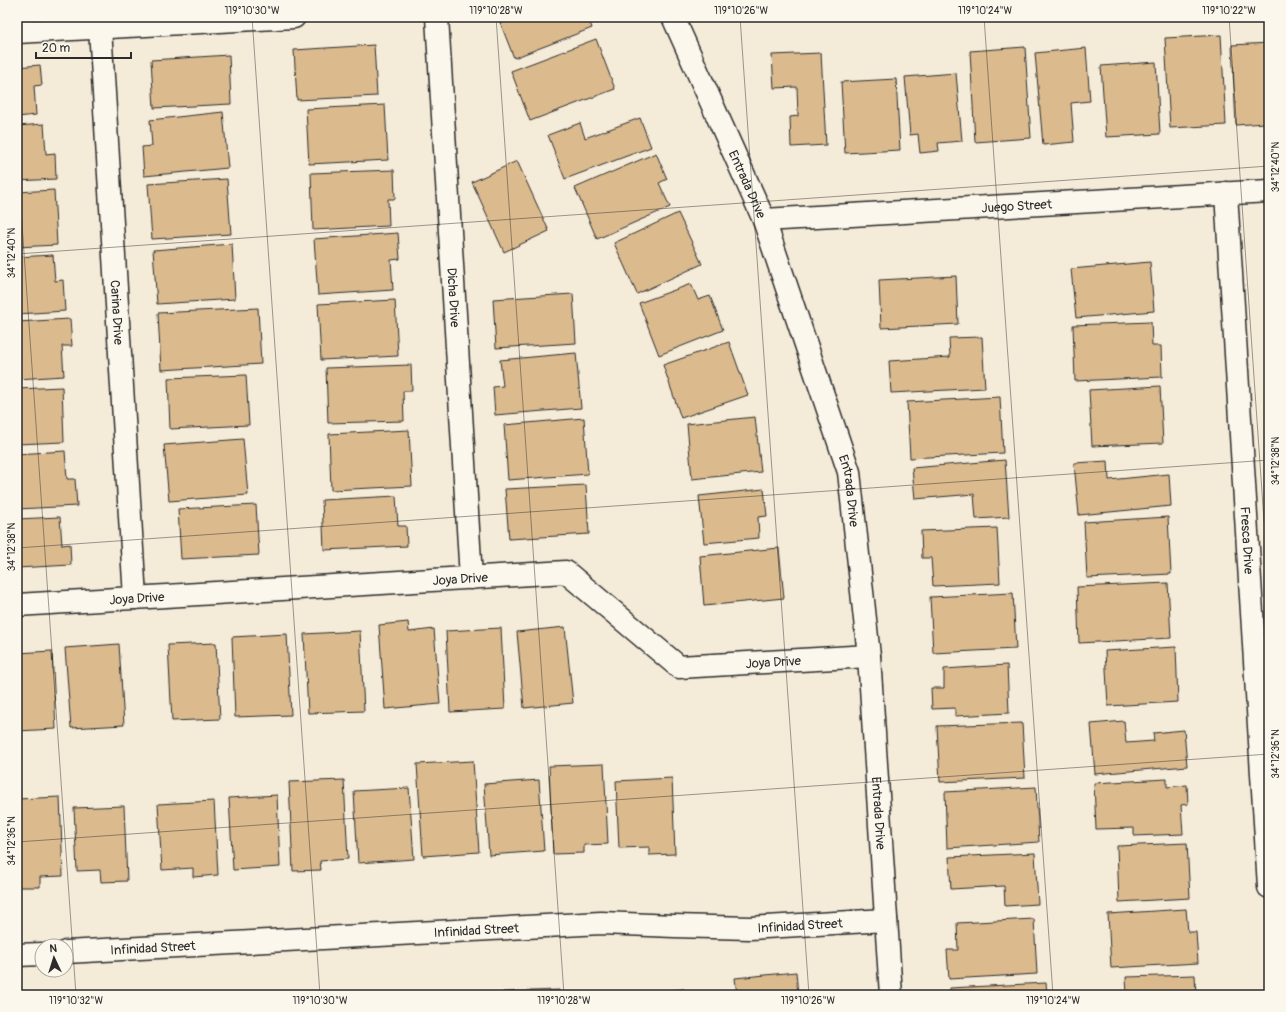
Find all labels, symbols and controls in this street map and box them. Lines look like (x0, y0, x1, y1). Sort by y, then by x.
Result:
text: 119°10'30"W (224, 5, 280, 17)
text: 119°10'28"W (469, 5, 523, 17)
text: 119°10'26"W (714, 5, 768, 17)
text: 119°10'24"W (958, 5, 1012, 17)
text: 119°10'22"W (1202, 5, 1256, 17)
scale bar (36, 34, 131, 60)
text: 20 m (42, 41, 71, 56)
text: 34°12'40"N (1270, 141, 1282, 192)
street label: Entrada Drive (725, 148, 769, 222)
street label: Juego Street (981, 196, 1053, 217)
text: 34°12'40"N (6, 227, 18, 278)
street label: Dicha Drive (443, 267, 463, 328)
street label: Carina Drive (106, 280, 126, 346)
text: 34°12'38"N (1270, 436, 1282, 485)
street label: Entrada Drive (835, 453, 862, 528)
street label: Fresca Drive (1236, 506, 1257, 575)
text: 34°12'38"N (6, 522, 18, 571)
street label: Joya Drive (432, 570, 489, 589)
street label: Joya Drive (109, 589, 166, 608)
street label: Joya Drive (745, 653, 802, 672)
text: 34°12'36"N (1270, 729, 1282, 779)
street label: Entrada Drive (868, 776, 889, 851)
text: 34°12'36"N (6, 816, 18, 866)
street label: Infinidad Street (757, 916, 844, 937)
street label: Infinidad Street (433, 920, 520, 941)
north arrow (34, 938, 74, 978)
street label: Infinidad Street (110, 938, 197, 959)
text: N (49, 942, 58, 955)
text: 119°10'32"W (49, 995, 103, 1007)
text: 119°10'30"W (292, 995, 348, 1007)
text: 119°10'28"W (537, 995, 591, 1007)
text: 119°10'26"W (781, 995, 835, 1007)
text: 119°10'24"W (1026, 995, 1080, 1007)

